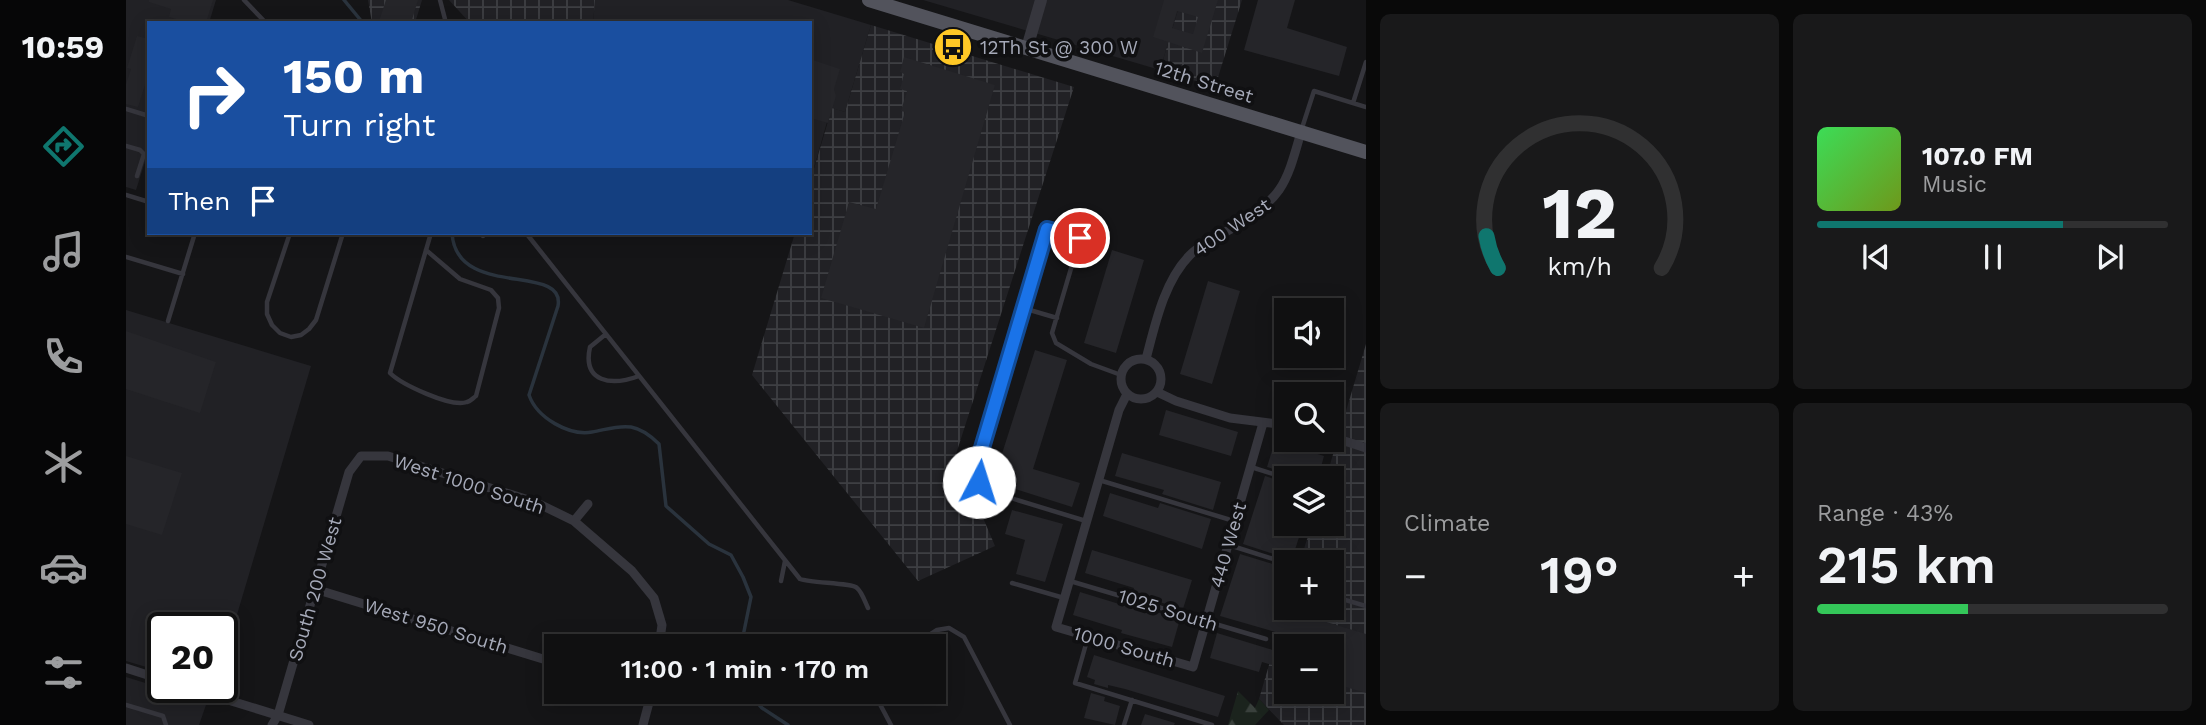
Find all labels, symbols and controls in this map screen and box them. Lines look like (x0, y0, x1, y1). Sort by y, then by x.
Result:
bus stop icon: 12Th St @ 300 W (932, 26, 974, 68)
text: 10:59 (22, 28, 104, 66)
place label: 12Th St @ 300 W (980, 36, 1138, 59)
text: 150 m (283, 47, 424, 105)
icon: right (168, 49, 259, 140)
street label: 12th Street (1152, 56, 1256, 108)
text: Turn right (283, 106, 435, 144)
icon: directions (39, 122, 88, 171)
text: 107.0 FM (1922, 141, 2033, 171)
text: 12 (1542, 170, 1617, 256)
text: Music (1922, 171, 1987, 198)
icon: arrive (244, 182, 282, 220)
text: Then (168, 186, 230, 216)
street label: 400 West (1189, 193, 1275, 261)
pin (1050, 208, 1110, 268)
icon: arrive (1061, 219, 1099, 257)
icon: music (39, 227, 88, 276)
icon: previous (1857, 238, 1895, 276)
icon: pause (1974, 238, 2012, 276)
icon: next (2091, 238, 2129, 276)
text: km/h (1547, 252, 1612, 281)
map controls (1274, 298, 1344, 704)
button: sound (1274, 298, 1344, 368)
icon: phone (39, 332, 88, 381)
button: search (1274, 382, 1344, 452)
icon: climate (39, 438, 88, 487)
position arrow (942, 445, 1016, 519)
street label: West 1000 South (391, 449, 547, 519)
button: layers (1274, 466, 1344, 536)
street label: 440 West (1205, 500, 1251, 590)
text: Range · 43% (1817, 500, 1953, 527)
text: Climate (1404, 510, 1490, 537)
street label: South 200 West (283, 514, 347, 664)
text: 215 km (1817, 535, 1996, 596)
icon: car (39, 543, 88, 592)
text: 19° (1540, 545, 1619, 606)
button: + (1274, 550, 1344, 620)
text: − (1404, 554, 1427, 598)
text: + (1732, 554, 1755, 598)
street label: 1025 South (1115, 584, 1221, 636)
street label: West 950 South (361, 593, 511, 659)
speed limit sign: 20 (147, 612, 238, 703)
street label: 1000 South (1071, 622, 1177, 672)
button: − (1274, 634, 1344, 704)
icon: filters (39, 648, 88, 697)
text: 11:00 · 1 min · 170 m (621, 654, 869, 684)

